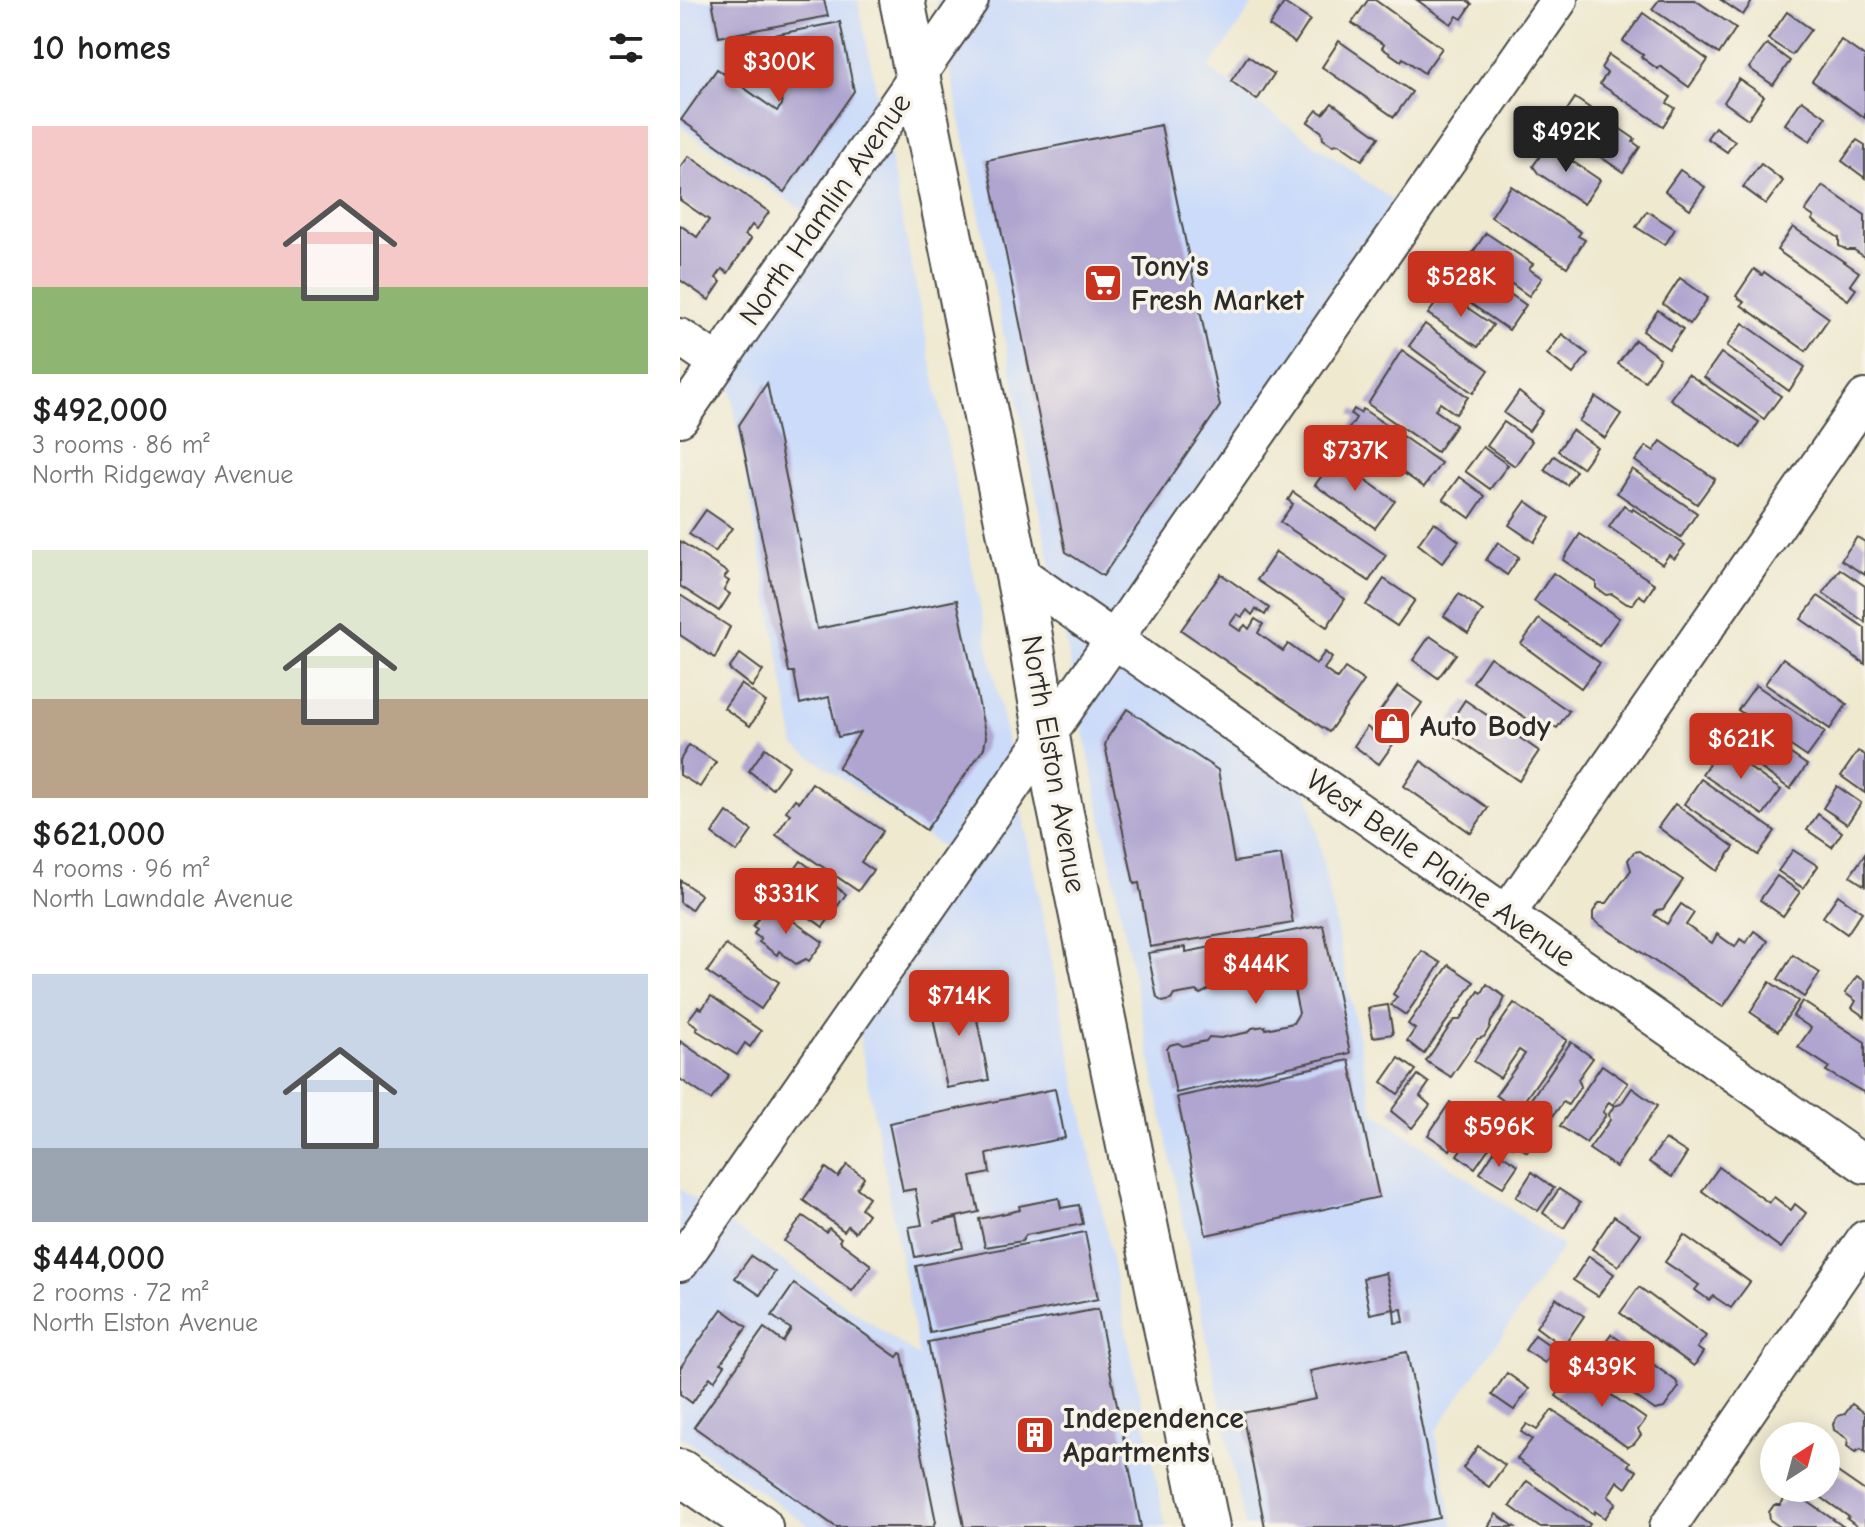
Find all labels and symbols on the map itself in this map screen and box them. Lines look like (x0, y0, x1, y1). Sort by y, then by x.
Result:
pin: $300K (723, 36, 835, 104)
street label: North Hamlin Avenue (732, 86, 919, 332)
pin: $492K (1510, 106, 1622, 174)
place label: Tony's Fresh Market (1131, 249, 1305, 318)
pin: $528K (1405, 251, 1517, 319)
supermarket icon: Tony's Fresh Market (1082, 262, 1124, 304)
pin: $737K (1299, 425, 1411, 493)
street label: North Elston Avenue (1014, 633, 1093, 896)
shop icon: Auto Body (1371, 705, 1413, 747)
place label: Auto Body (1420, 709, 1551, 744)
pin: $621K (1685, 713, 1797, 781)
street label: West Belle Plaine Avenue (1299, 762, 1582, 975)
pin: $331K (730, 868, 842, 936)
pin: $444K (1200, 938, 1312, 1006)
pin: $714K (903, 970, 1015, 1038)
pin: $596K (1443, 1101, 1555, 1169)
pin: $439K (1546, 1341, 1658, 1409)
place label: Independence Apartments (1063, 1401, 1244, 1470)
building icon: Independence Apartments (1014, 1414, 1056, 1456)
north arrow (1760, 1422, 1840, 1502)

